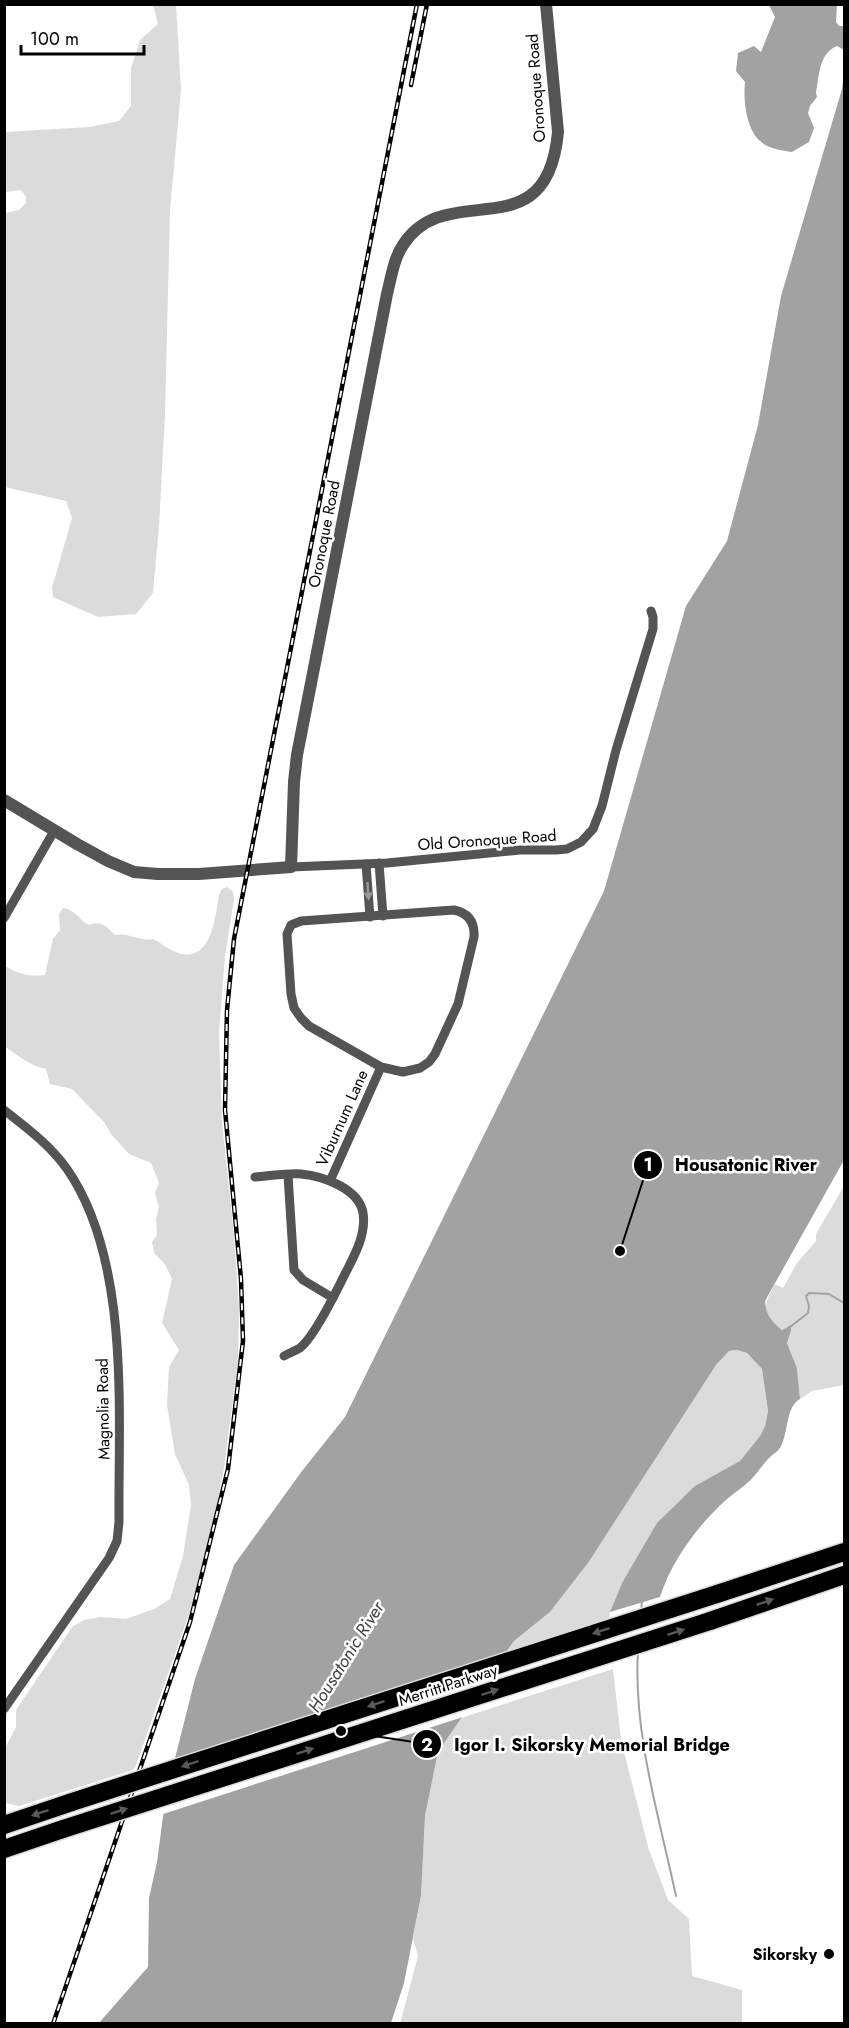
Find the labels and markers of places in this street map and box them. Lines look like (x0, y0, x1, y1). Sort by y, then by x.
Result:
callout: Housatonic River (633, 1147, 830, 1183)
callout: Igor I. Sikorsky Memorial Bridge (412, 1726, 742, 1762)
place label: Sikorsky (752, 1943, 818, 1966)
marker: Sikorsky (822, 1947, 836, 1961)

